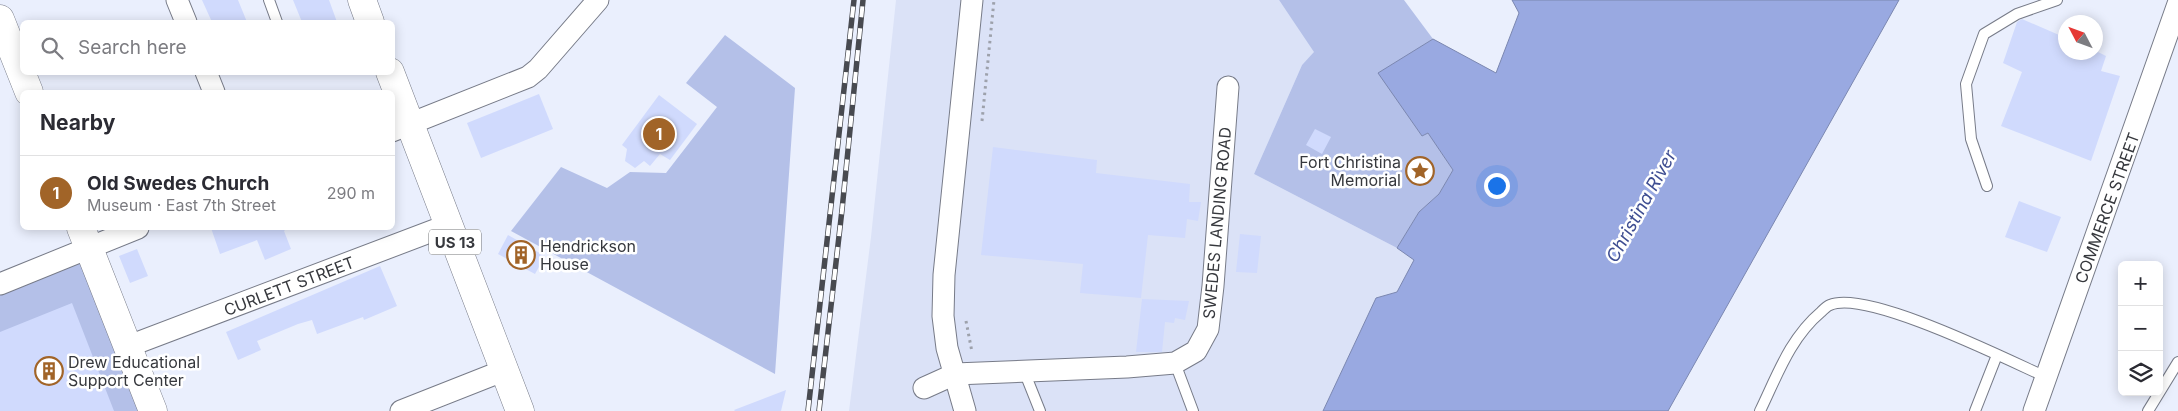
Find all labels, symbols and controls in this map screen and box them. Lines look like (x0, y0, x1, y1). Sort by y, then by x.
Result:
north arrow (2058, 15, 2103, 60)
search box (20, 20, 395, 75)
icon: search (38, 34, 66, 62)
text: Search here (78, 36, 187, 59)
text: Nearby (40, 110, 115, 135)
pin: 1 (643, 115, 675, 153)
street label: SWEDES LANDING ROAD (1199, 126, 1235, 320)
street label: COMMERCE STREET (2070, 130, 2144, 286)
water label: Christina River (1602, 145, 1681, 266)
place label: Fort Christina Memorial (1299, 152, 1401, 190)
place icon: Fort Christina Memorial (1405, 156, 1435, 186)
text: Old Swedes Church (87, 172, 269, 195)
your location (1484, 173, 1510, 199)
text: 1 (53, 183, 59, 203)
text: 290 m (327, 183, 375, 203)
text: Museum · East 7th Street (87, 195, 276, 215)
road number: US 13 (429, 230, 481, 254)
place label: Hendrickson House (540, 236, 636, 274)
building icon: Hendrickson House (506, 240, 536, 270)
street label: CURLETT STREET (221, 252, 357, 320)
map controls (2118, 261, 2163, 396)
button: + (2118, 261, 2163, 306)
button: − (2118, 306, 2163, 351)
button: layers (2118, 351, 2163, 396)
place label: Drew Educational Support Center (68, 352, 200, 390)
building icon: Drew Educational Support Center (34, 356, 64, 386)

